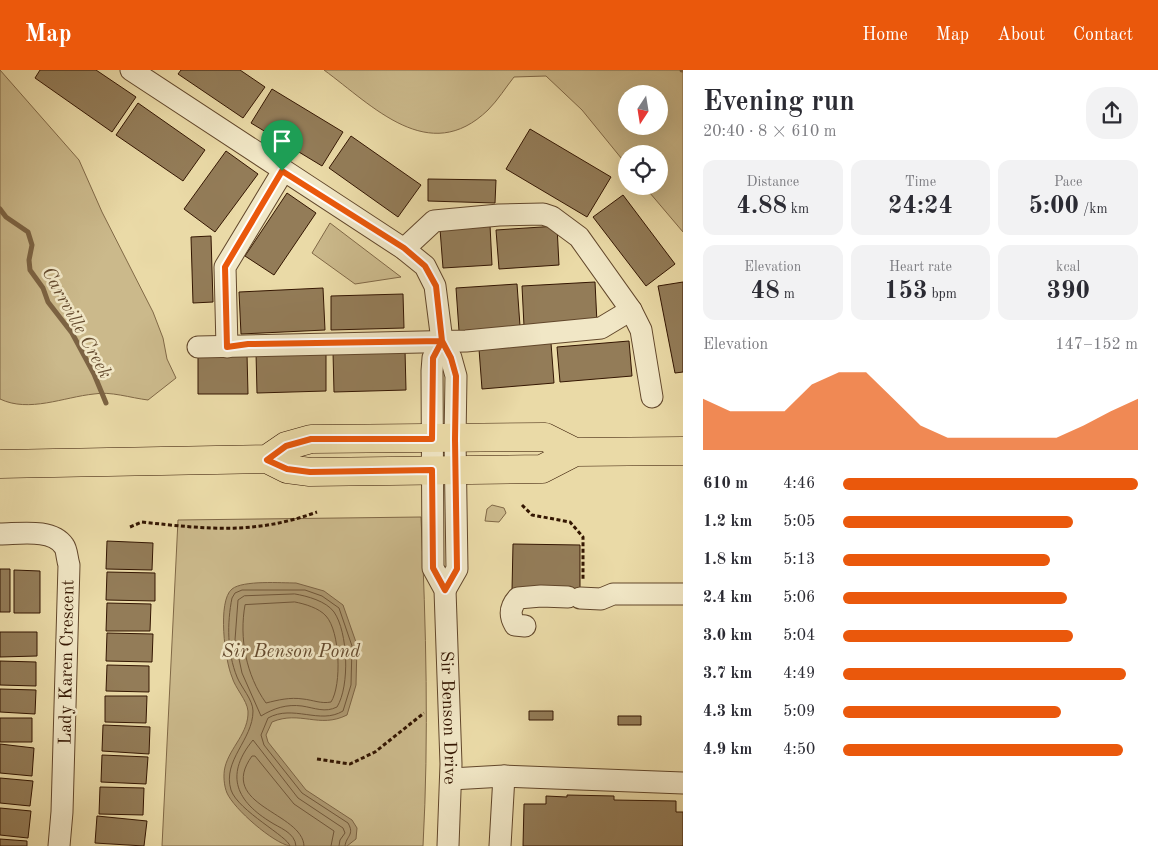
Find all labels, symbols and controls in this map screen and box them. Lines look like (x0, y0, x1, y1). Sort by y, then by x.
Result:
text: Map (25, 23, 72, 47)
text: Home (862, 26, 908, 44)
text: Map (936, 26, 969, 44)
text: About (997, 26, 1045, 44)
text: Contact (1073, 26, 1133, 44)
north arrow (618, 85, 668, 135)
map controls (618, 85, 668, 195)
button: share (1086, 87, 1138, 139)
text: Evening run (703, 89, 855, 117)
pin (261, 120, 303, 171)
text: 20:40 · 8 × 610 m (703, 124, 836, 140)
icon: arrive (268, 127, 296, 155)
button: locate (618, 145, 668, 195)
text: Distance (746, 175, 799, 189)
text: Time (905, 175, 936, 189)
text: Pace (1054, 175, 1082, 189)
text: 4.88 (736, 194, 787, 219)
text: 24:24 (888, 194, 953, 219)
text: 5:00 (1029, 194, 1079, 219)
text: km (787, 202, 809, 216)
text: /km (1079, 202, 1108, 216)
text: Elevation (744, 260, 801, 274)
text: Heart rate (889, 260, 952, 274)
text: kcal (1056, 260, 1080, 274)
water label: Carrville Creek (37, 264, 114, 382)
text: 48 (751, 279, 780, 304)
text: 153 (884, 279, 928, 304)
text: 390 (1046, 279, 1090, 304)
text: m (780, 287, 795, 301)
text: bpm (928, 287, 957, 301)
text: Elevation (703, 337, 768, 353)
text: 147–152 m (1055, 337, 1138, 353)
text: 610 m (703, 476, 748, 492)
text: 4:46 (783, 476, 815, 492)
text: 1.2 km (703, 514, 752, 530)
text: 5:05 (783, 514, 815, 530)
text: 1.8 km (703, 552, 752, 568)
text: 5:13 (783, 552, 815, 568)
street label: Lady Karen Crescent (57, 579, 77, 745)
text: 2.4 km (703, 590, 752, 606)
text: 5:06 (783, 590, 815, 606)
text: 3.0 km (703, 628, 752, 644)
text: 5:04 (783, 628, 815, 644)
water label: Sir Benson Pond (222, 643, 361, 662)
street label: Sir Benson Drive (437, 650, 459, 785)
text: 3.7 km (703, 666, 752, 682)
text: 4:49 (783, 666, 815, 682)
text: 4.3 km (703, 704, 752, 720)
text: 5:09 (783, 704, 815, 720)
text: 4.9 km (703, 742, 752, 758)
text: 4:50 (783, 742, 815, 758)

